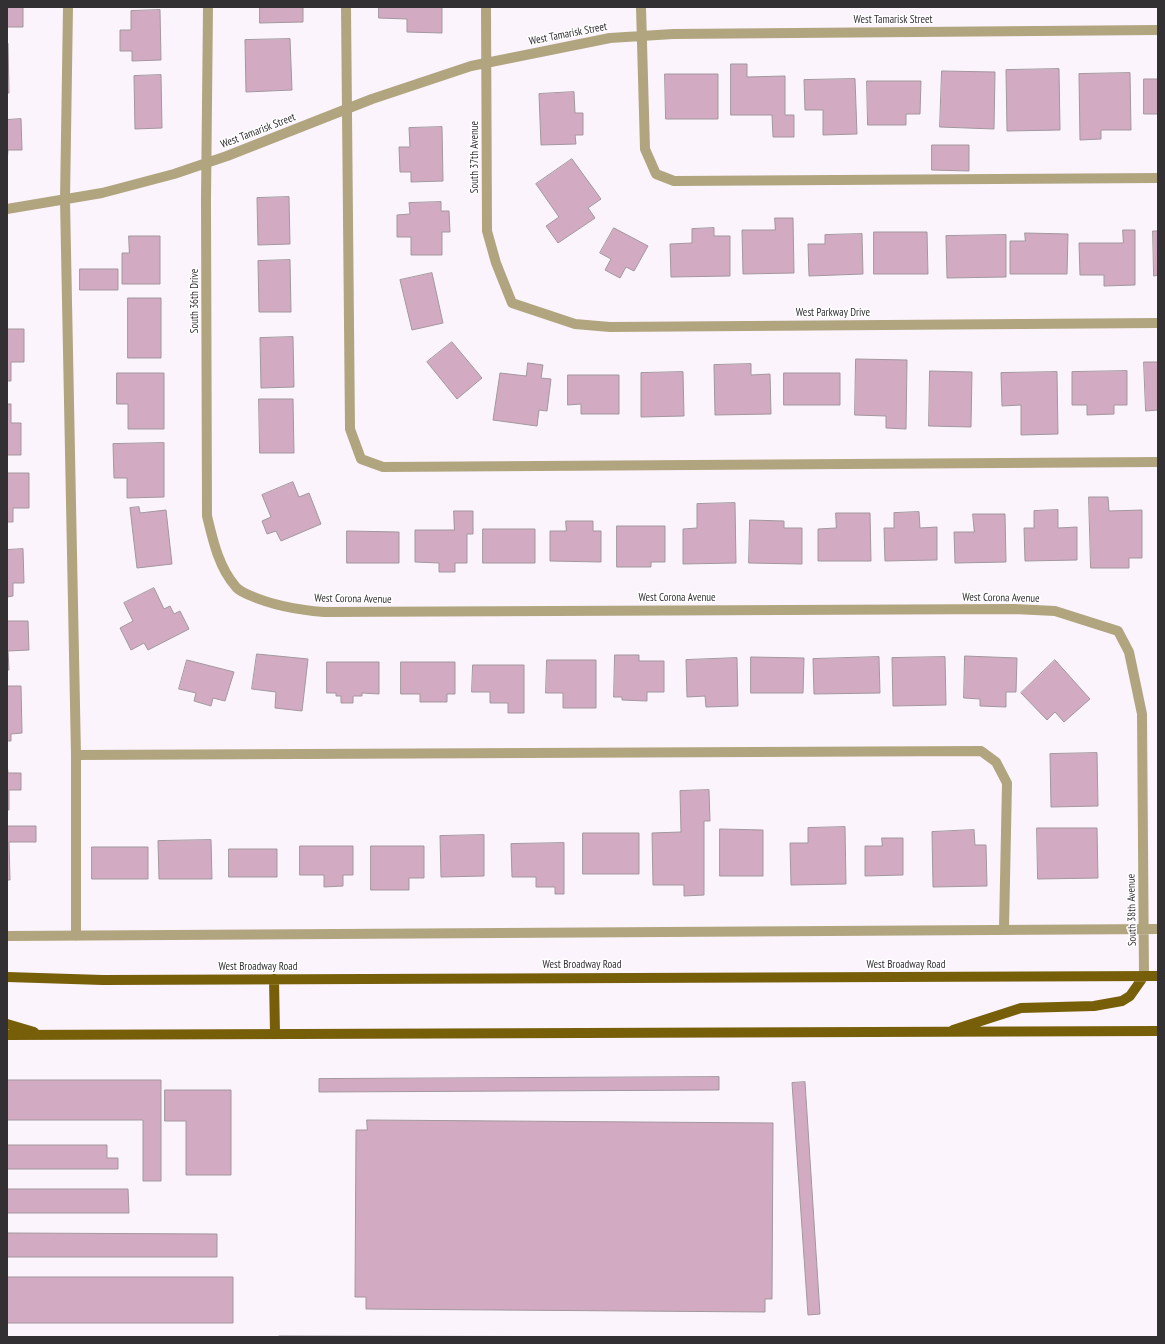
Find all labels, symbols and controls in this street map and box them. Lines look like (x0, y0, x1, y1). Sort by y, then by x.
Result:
street label: West Tamarisk Street (853, 13, 933, 27)
street label: West Tamarisk Street (528, 20, 608, 48)
street label: West Tamarisk Street (219, 111, 297, 151)
street label: South 37th Avenue (468, 121, 482, 193)
street label: South 36th Drive (188, 269, 202, 333)
street label: West Parkway Drive (796, 306, 870, 320)
street label: West Corona Avenue (638, 591, 716, 605)
street label: West Corona Avenue (962, 591, 1040, 605)
street label: West Corona Avenue (314, 592, 392, 606)
street label: South 38th Avenue (1125, 874, 1139, 946)
street label: West Broadway Road (543, 958, 621, 972)
street label: West Broadway Road (867, 958, 945, 972)
street label: West Broadway Road (219, 960, 297, 974)

